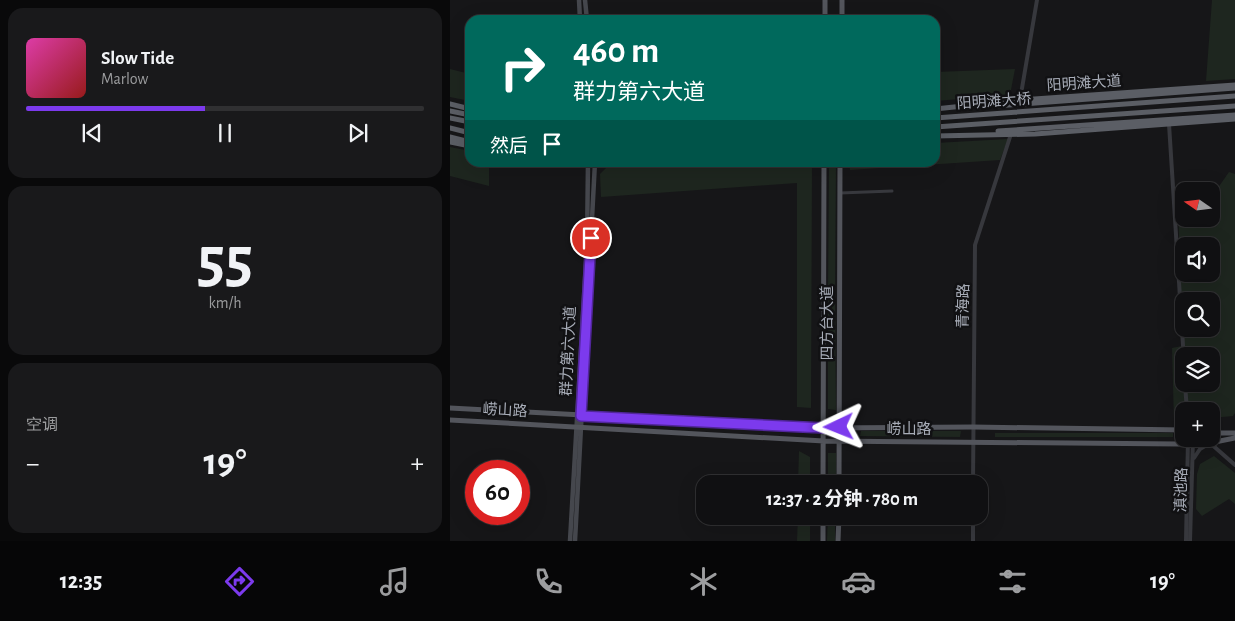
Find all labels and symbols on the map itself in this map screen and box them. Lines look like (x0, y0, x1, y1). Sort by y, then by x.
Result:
street label: 阳明滩大道 (1046, 72, 1122, 94)
street label: 阳明滩大桥 (956, 90, 1032, 112)
north arrow (1175, 182, 1220, 228)
pin (570, 217, 612, 259)
street label: 青海路 (955, 283, 971, 329)
street label: 四方台大道 (819, 285, 835, 361)
street label: 群力第六大道 (558, 306, 578, 396)
position arrow (812, 400, 864, 452)
street label: 崂山路 (482, 401, 528, 419)
street label: 崂山路 (886, 421, 932, 437)
speed limit sign: 60 (465, 460, 530, 525)
street label: 滇池路 (1172, 467, 1189, 513)

